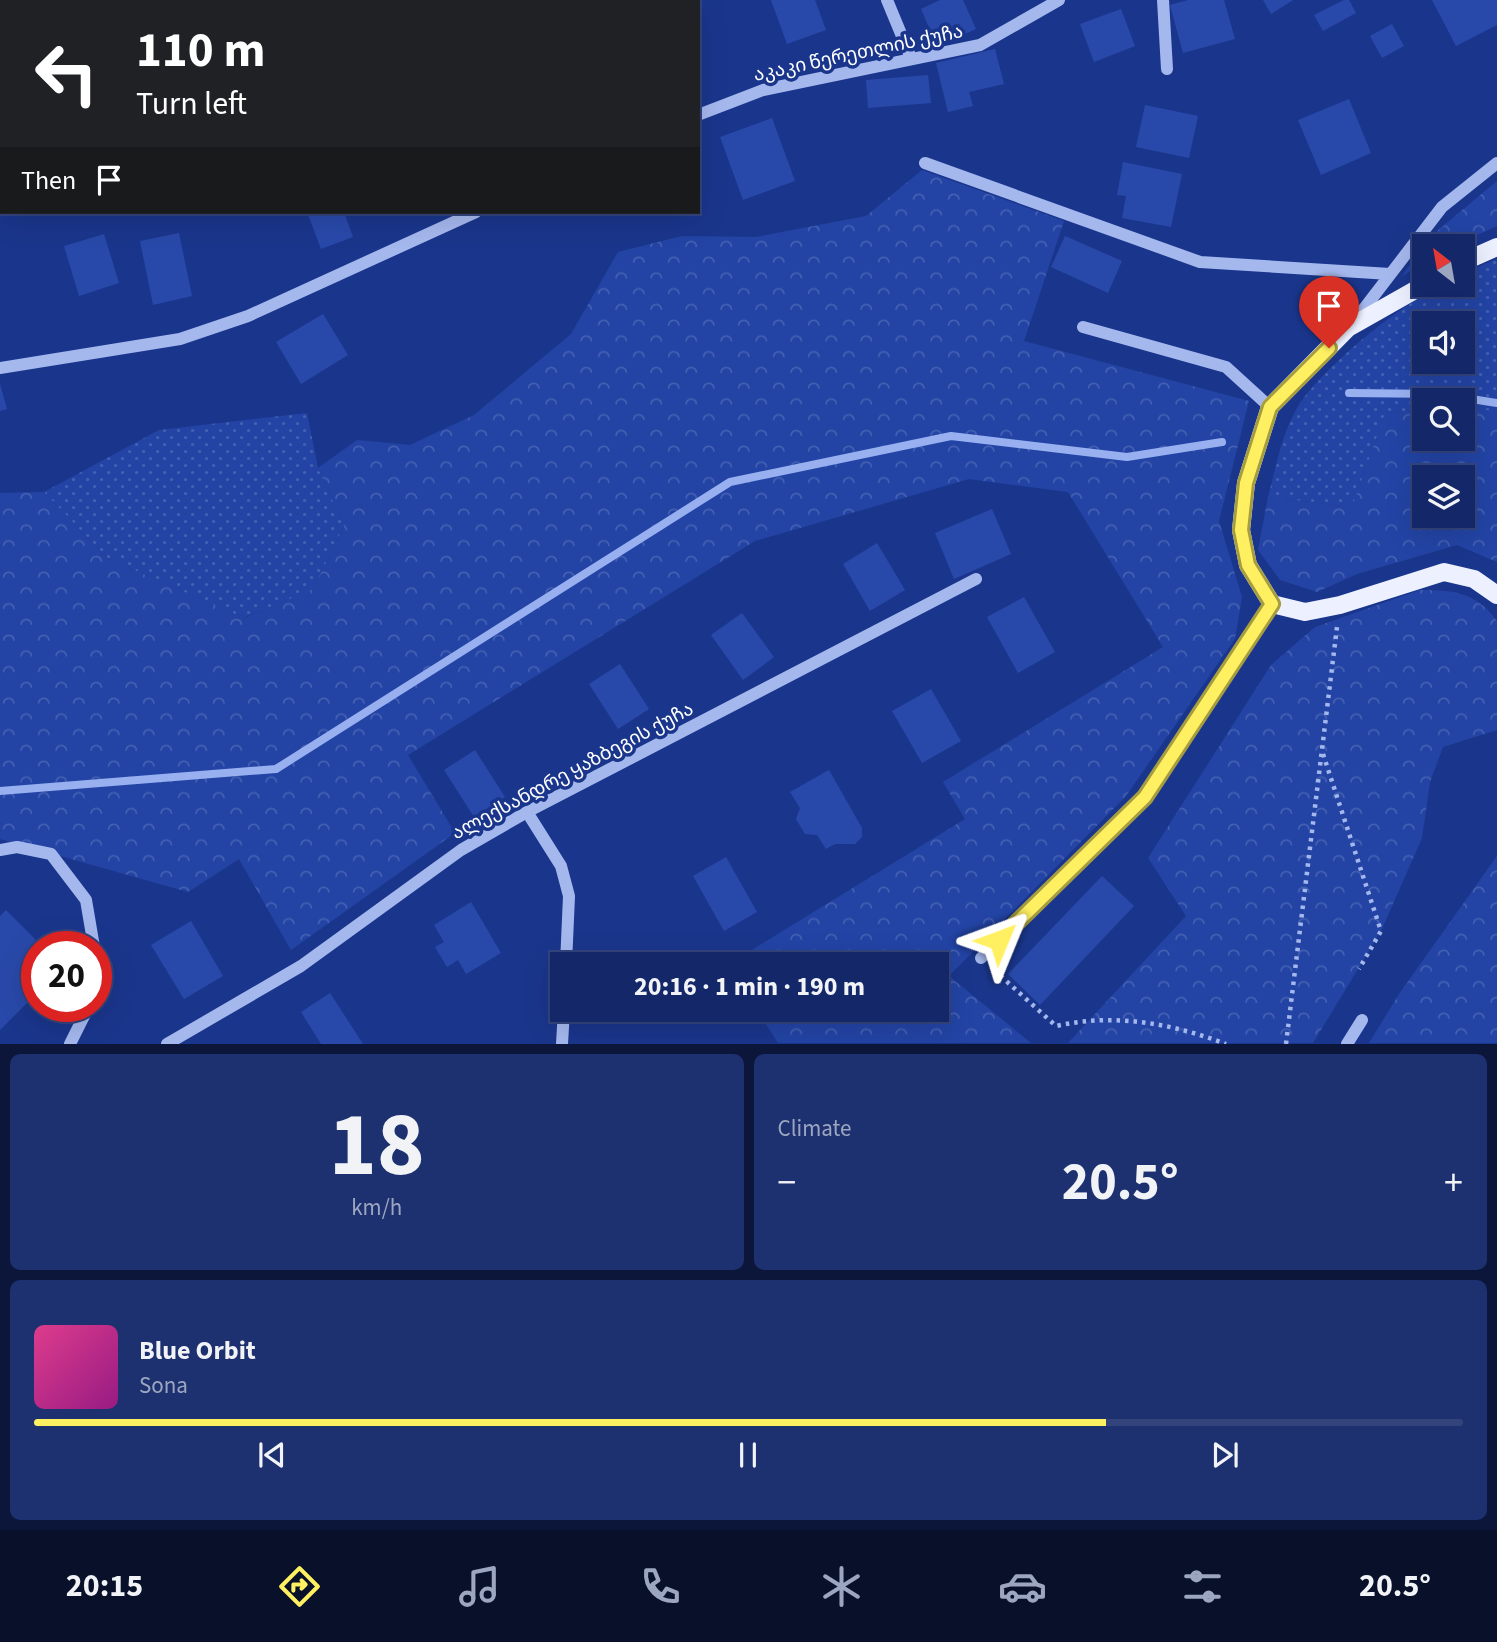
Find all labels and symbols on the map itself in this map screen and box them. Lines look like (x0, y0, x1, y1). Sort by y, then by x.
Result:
street label: აკაკი წერეთლის ქუჩა (751, 18, 966, 89)
north arrow (1412, 234, 1475, 298)
pin (1299, 276, 1359, 348)
street label: ალექსანდრე ყაზბეგის ქუჩა (447, 696, 699, 847)
position arrow (962, 903, 1036, 977)
speed limit sign: 20 (21, 931, 112, 1022)

